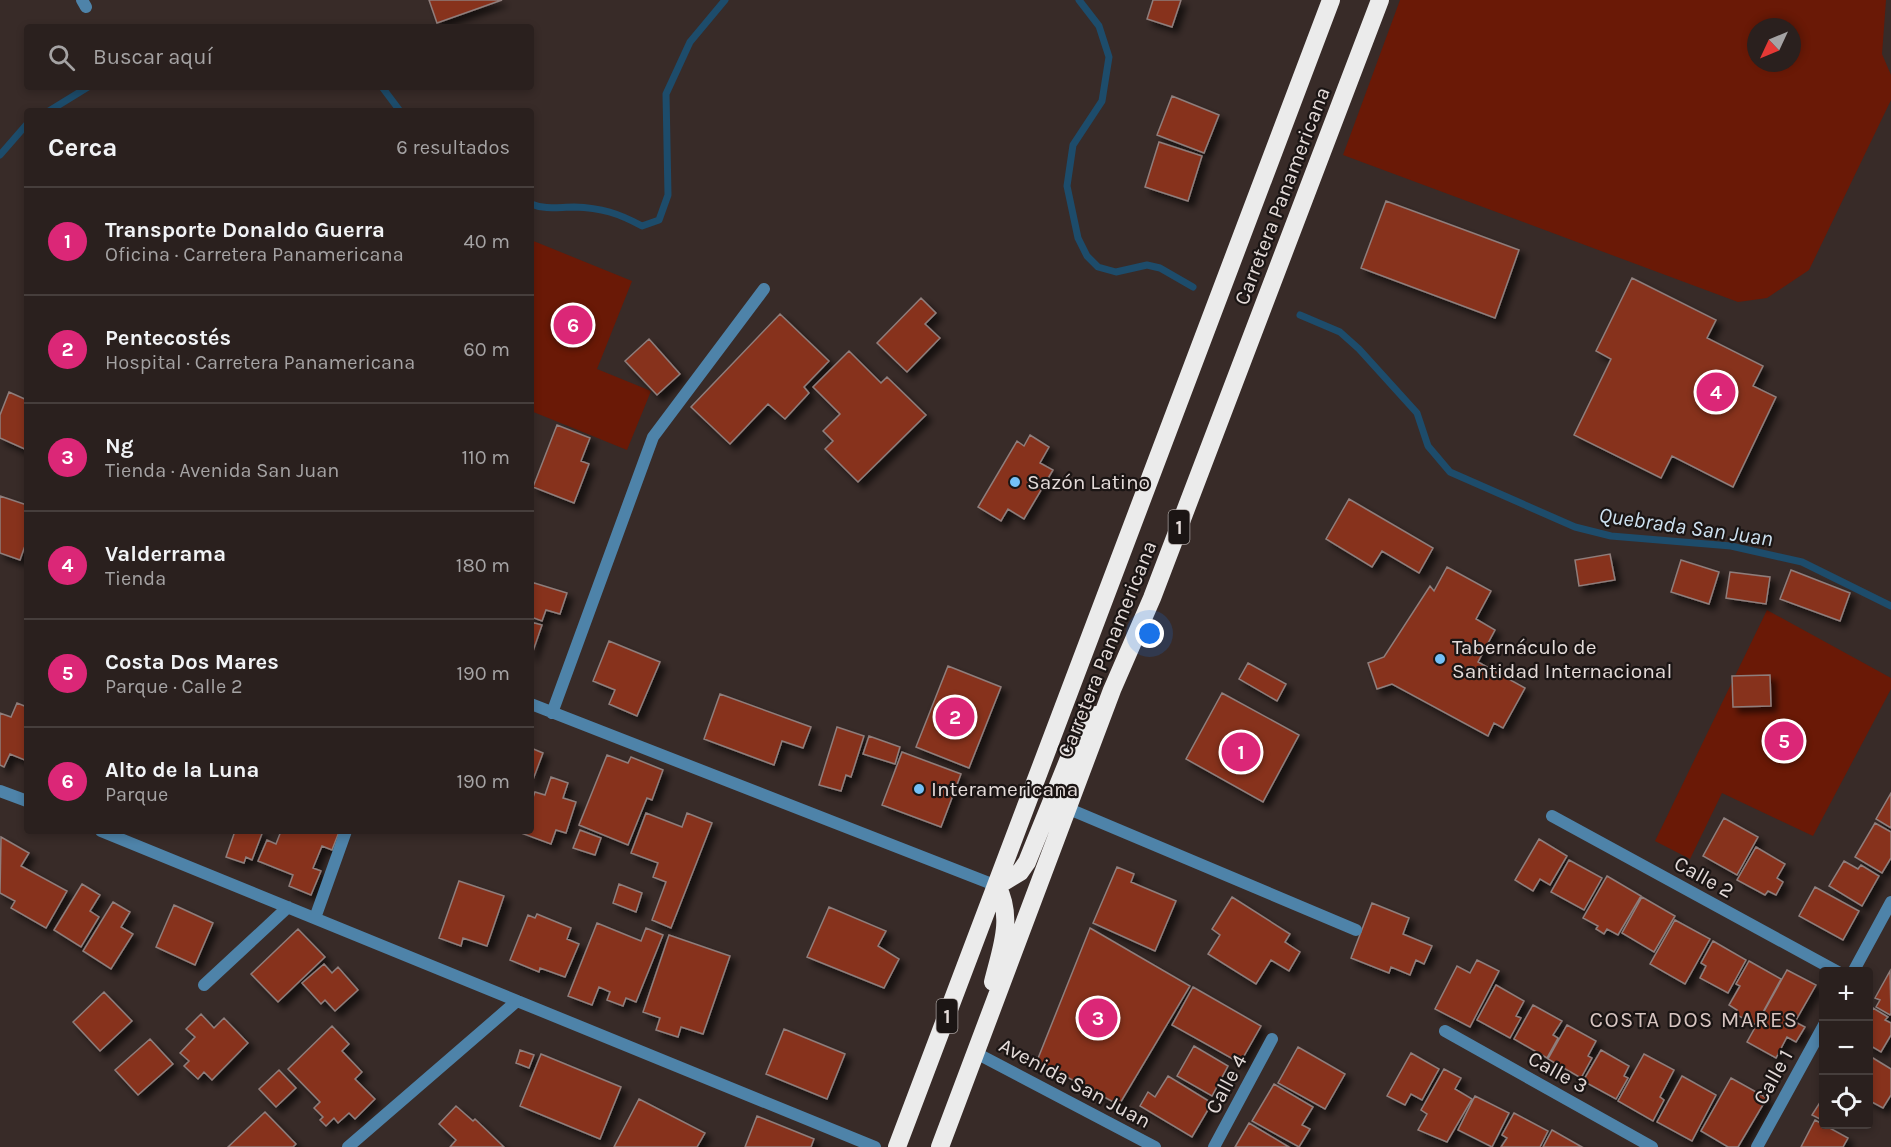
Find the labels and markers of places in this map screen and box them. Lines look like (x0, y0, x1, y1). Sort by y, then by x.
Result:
pin: 6 (554, 302, 592, 348)
pin: 4 (1696, 370, 1736, 414)
place label: Sazón Latino (1027, 470, 1150, 494)
marker: Sazón Latino (1008, 475, 1022, 489)
place label: Tabernáculo de Santidad Internacional (1452, 635, 1672, 683)
marker: Tabernáculo de Santidad Internacional (1433, 652, 1447, 666)
pin: 2 (936, 694, 974, 740)
pin: 5 (1764, 718, 1804, 764)
pin: 1 (1222, 730, 1260, 774)
place label: Interamericana (931, 777, 1078, 801)
marker: Interamericana (912, 782, 926, 796)
pin: 3 (1078, 996, 1118, 1040)

